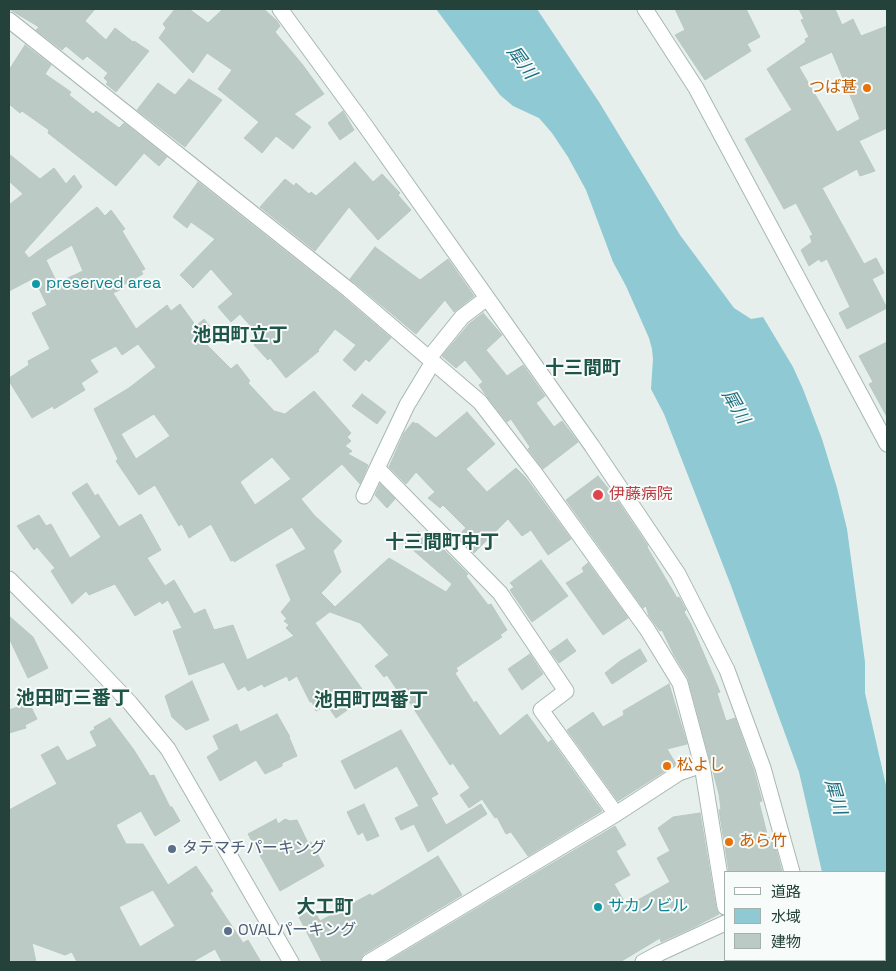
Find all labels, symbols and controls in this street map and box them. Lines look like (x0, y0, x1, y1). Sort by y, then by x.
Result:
water label: 犀川 (502, 42, 540, 84)
place label: つば甚 (809, 78, 857, 98)
marker: つば甚 (861, 82, 873, 94)
place label: preserved area (46, 274, 161, 294)
marker: preserved area (30, 278, 42, 290)
district label: 池田町立丁 (193, 325, 287, 347)
district label: 十三間町 (545, 358, 621, 380)
water label: 犀川 (717, 386, 753, 428)
place label: 伊藤病院 (609, 485, 673, 505)
marker: 伊藤病院 (591, 488, 605, 502)
district label: 十三間町中丁 (385, 532, 499, 554)
district label: 池田町三番丁 (16, 688, 130, 710)
district label: 池田町四番丁 (314, 690, 428, 712)
place label: 松よし (677, 756, 725, 776)
marker: 松よし (661, 760, 673, 772)
water label: 犀川 (820, 777, 850, 817)
place label: あら竹 (739, 832, 787, 852)
marker: あら竹 (723, 836, 735, 848)
place label: タテマチパーキング (182, 839, 326, 859)
marker: タテマチパーキング (166, 843, 178, 855)
legend (724, 871, 886, 961)
text: 道路 (771, 882, 801, 901)
district label: 大工町 (297, 897, 353, 919)
place label: サカノビル (608, 897, 688, 917)
marker: サカノビル (592, 901, 604, 913)
text: 水域 (771, 907, 801, 926)
place label: OVALパーキング (238, 921, 356, 941)
marker: OVALパーキング (222, 925, 234, 937)
text: 建物 (771, 932, 801, 951)

